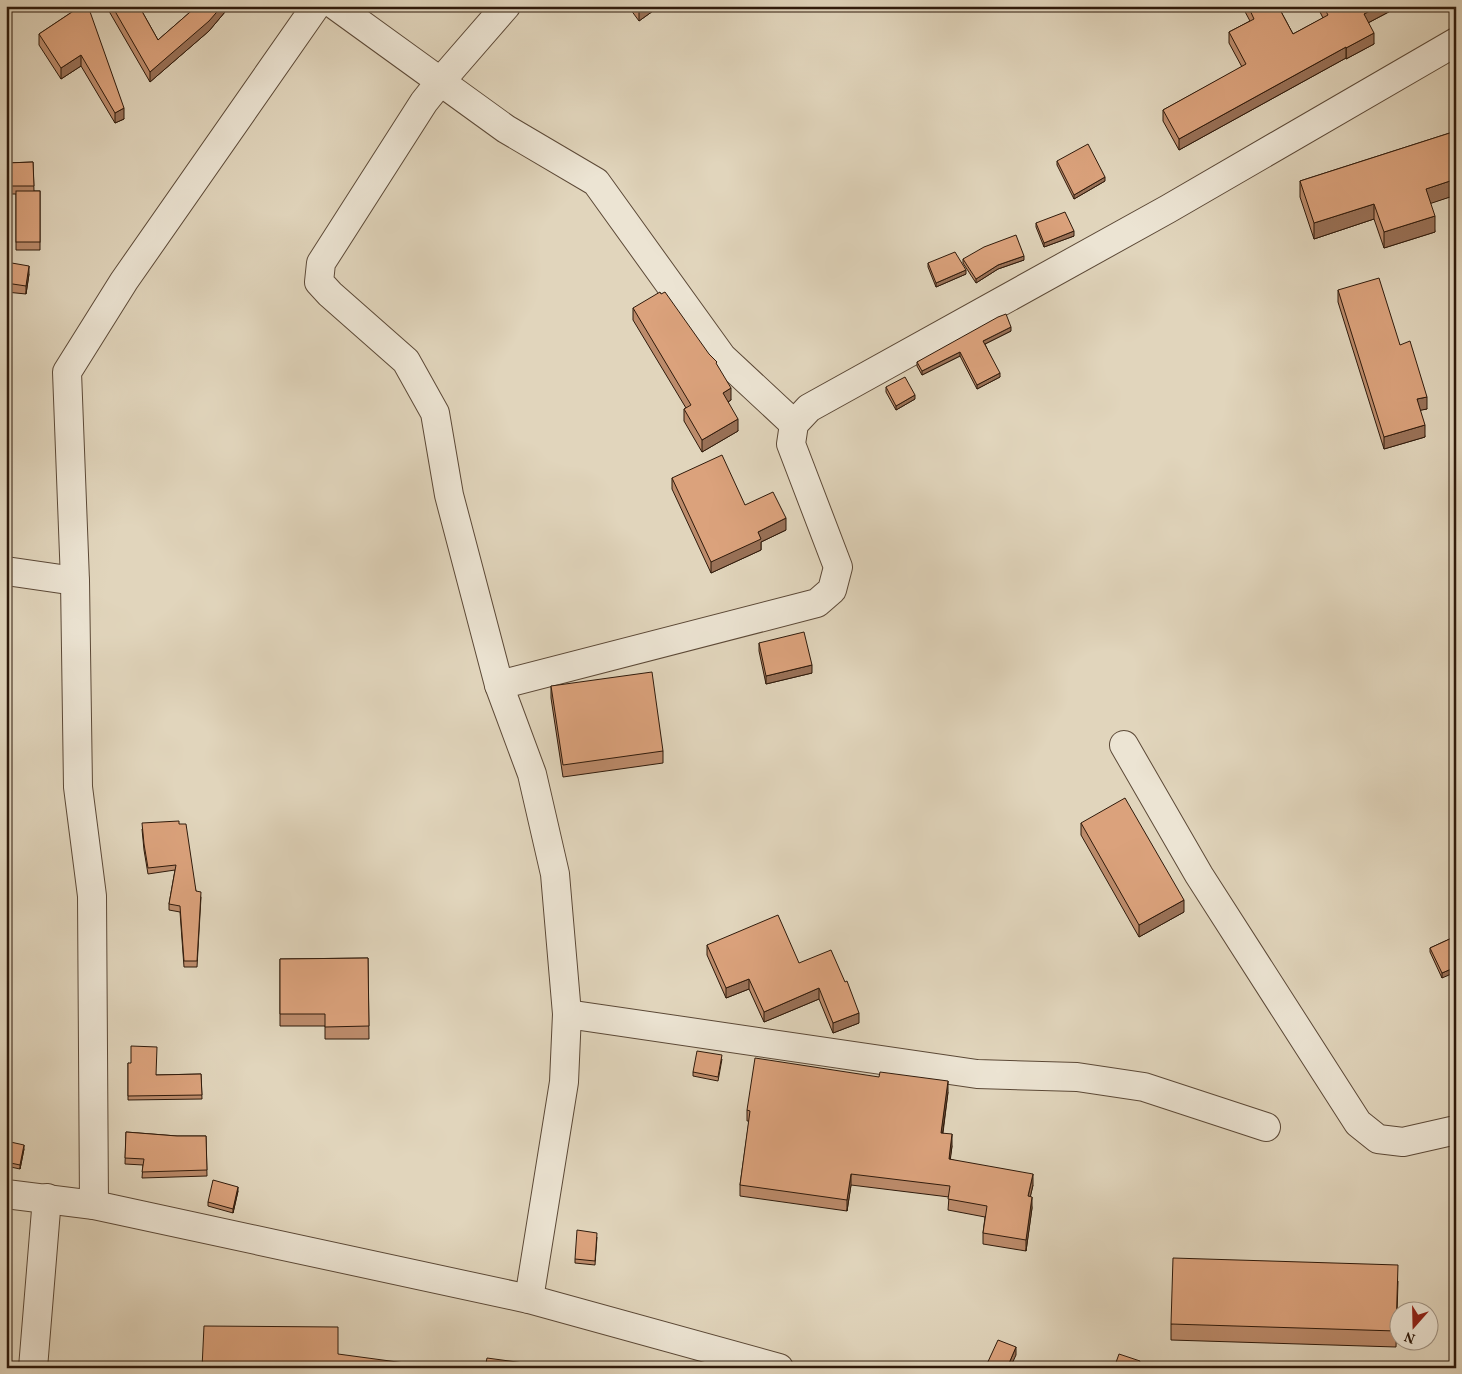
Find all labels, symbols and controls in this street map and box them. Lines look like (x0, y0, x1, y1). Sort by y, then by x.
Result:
north arrow (1390, 1302, 1440, 1352)
text: N (1402, 1326, 1418, 1347)

